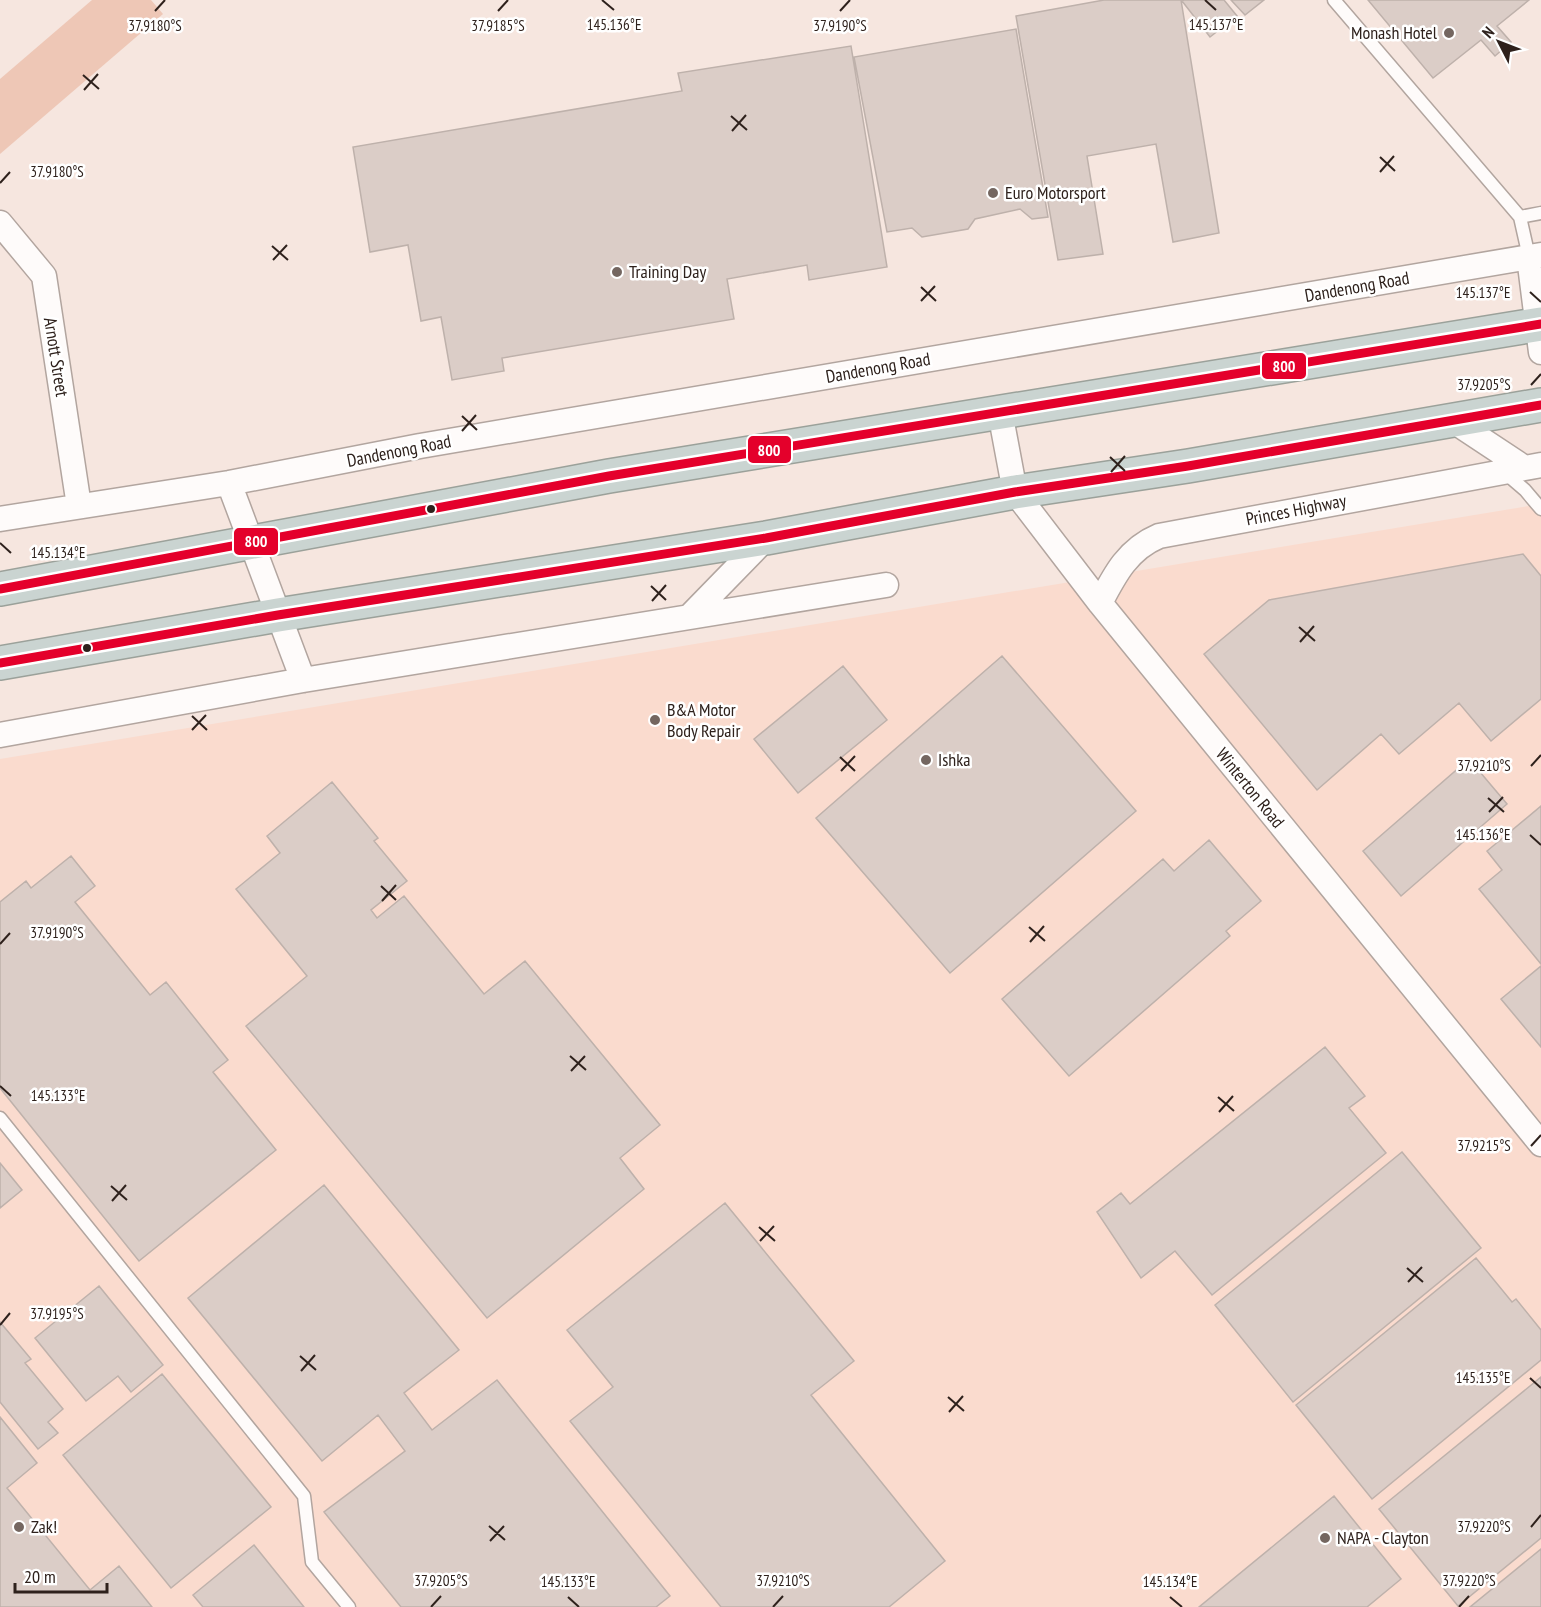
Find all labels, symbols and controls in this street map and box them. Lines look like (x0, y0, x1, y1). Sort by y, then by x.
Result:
north arrow (1469, 12, 1529, 72)
text: 145.136°E (587, 15, 641, 34)
text: 145.137°E (1189, 15, 1243, 34)
text: 37.9180°S (128, 16, 182, 35)
text: 37.9185°S (471, 16, 525, 35)
text: 37.9190°S (813, 16, 867, 35)
place label: Monash Hotel (1351, 21, 1438, 44)
text: N (1478, 22, 1498, 42)
marker: Monash Hotel (1442, 26, 1456, 40)
text: 37.9180°S (30, 162, 84, 181)
place label: Euro Motorsport (1005, 181, 1106, 204)
marker: Euro Motorsport (986, 186, 1000, 200)
place label: Training Day (629, 260, 707, 283)
marker: Training Day (610, 265, 624, 279)
street label: Dandenong Road (1303, 266, 1411, 307)
text: 145.137°E (1456, 283, 1510, 302)
street label: Arnott Street (39, 316, 74, 398)
street label: Dandenong Road (824, 347, 932, 388)
line badge: 800 (1261, 352, 1307, 380)
text: 800 (1273, 356, 1296, 376)
text: 37.9205°S (1457, 375, 1511, 394)
street label: Dandenong Road (345, 429, 453, 472)
line badge: 800 (747, 435, 792, 464)
text: 800 (758, 440, 781, 460)
street label: Princes Highway (1244, 488, 1348, 530)
unlabelled marker (425, 503, 437, 515)
line badge: 800 (233, 527, 279, 556)
text: 800 (245, 531, 268, 551)
text: 145.134°E (31, 543, 85, 562)
unlabelled marker (81, 642, 93, 654)
place label: B&A Motor Body Repair (667, 698, 740, 742)
marker: B&A Motor Body Repair (648, 713, 662, 727)
street label: Winterton Road (1211, 743, 1290, 832)
place label: Ishka (938, 748, 970, 771)
marker: Ishka (919, 753, 933, 767)
text: 37.9210°S (1457, 756, 1511, 775)
text: 145.136°E (1456, 825, 1510, 844)
text: 37.9190°S (30, 923, 84, 942)
text: 145.133°E (31, 1086, 85, 1105)
text: 37.9215°S (1457, 1136, 1511, 1155)
text: 37.9195°S (30, 1304, 84, 1323)
text: 145.135°E (1456, 1368, 1510, 1387)
place label: Zak! (31, 1515, 57, 1538)
text: 37.9220°S (1457, 1517, 1511, 1536)
marker: Zak! (12, 1520, 26, 1534)
place label: NAPA - Clayton (1337, 1526, 1429, 1549)
marker: NAPA - Clayton (1318, 1531, 1332, 1545)
scale bar (15, 1556, 106, 1594)
text: 20 m (24, 1565, 56, 1588)
text: 37.9205°S (414, 1571, 468, 1590)
text: 37.9210°S (756, 1571, 810, 1590)
text: 37.9220°S (1442, 1571, 1496, 1590)
text: 145.133°E (541, 1572, 595, 1591)
text: 145.134°E (1143, 1572, 1197, 1591)

